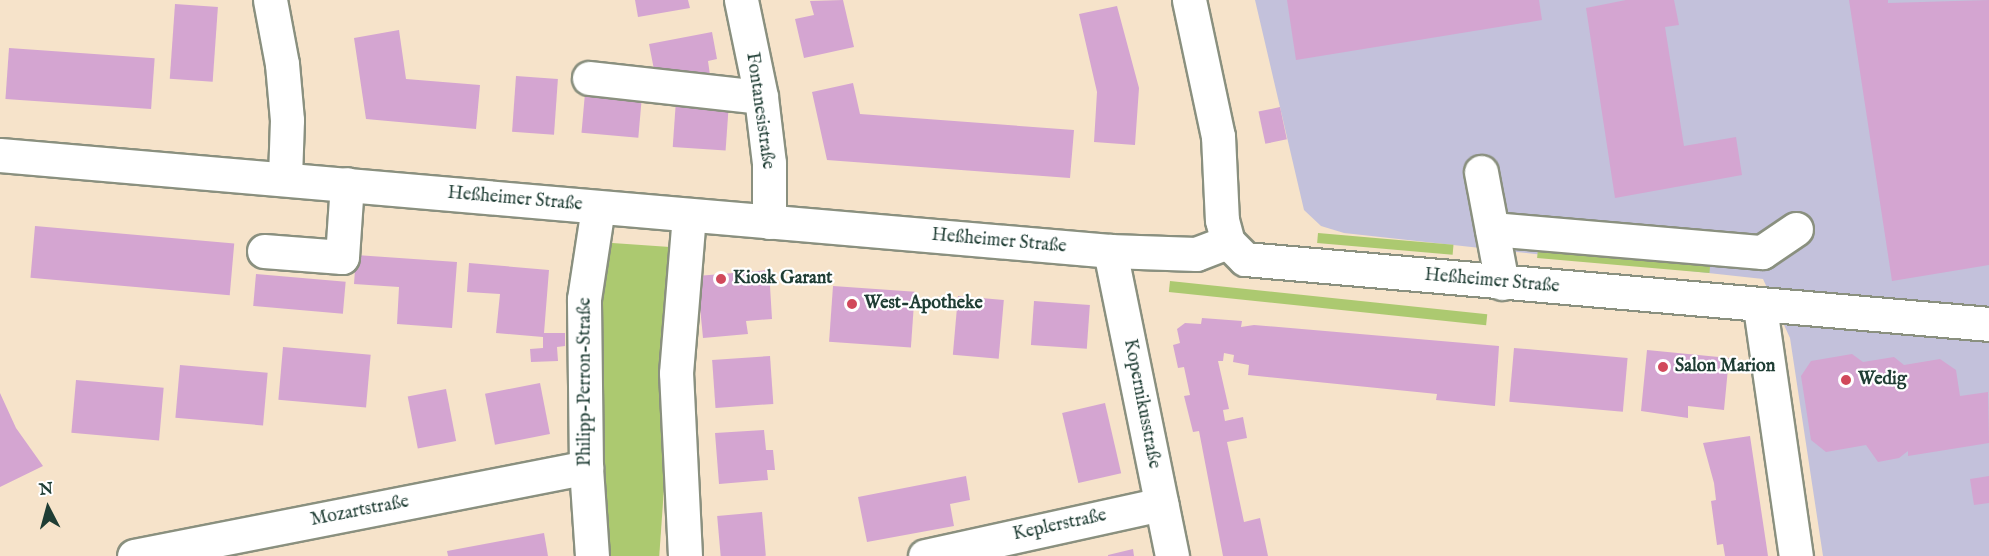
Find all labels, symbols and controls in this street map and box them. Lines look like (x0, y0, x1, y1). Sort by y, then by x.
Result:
street label: Fontanesistraße (740, 51, 778, 171)
street label: Heßheimer Straße (447, 183, 583, 217)
street label: Heßheimer Straße (931, 225, 1067, 259)
street label: Heßheimer Straße (1424, 265, 1560, 299)
place label: Kiosk Garant (733, 268, 833, 290)
marker: Kiosk Garant (714, 272, 728, 286)
place label: West-Apotheke (864, 293, 983, 315)
marker: West-Apotheke (845, 297, 859, 311)
street label: Philipp-Perron-Straße (575, 298, 597, 466)
street label: Kopernikusstraße (1118, 337, 1164, 471)
place label: Salon Marion (1675, 356, 1775, 378)
marker: Salon Marion (1656, 360, 1670, 374)
place label: Wedig (1858, 369, 1907, 391)
marker: Wedig (1839, 373, 1853, 387)
north arrow (18, 478, 78, 538)
text: N (38, 479, 54, 501)
street label: Mozartstraße (309, 492, 411, 532)
street label: Keplerstraße (1011, 506, 1109, 546)

